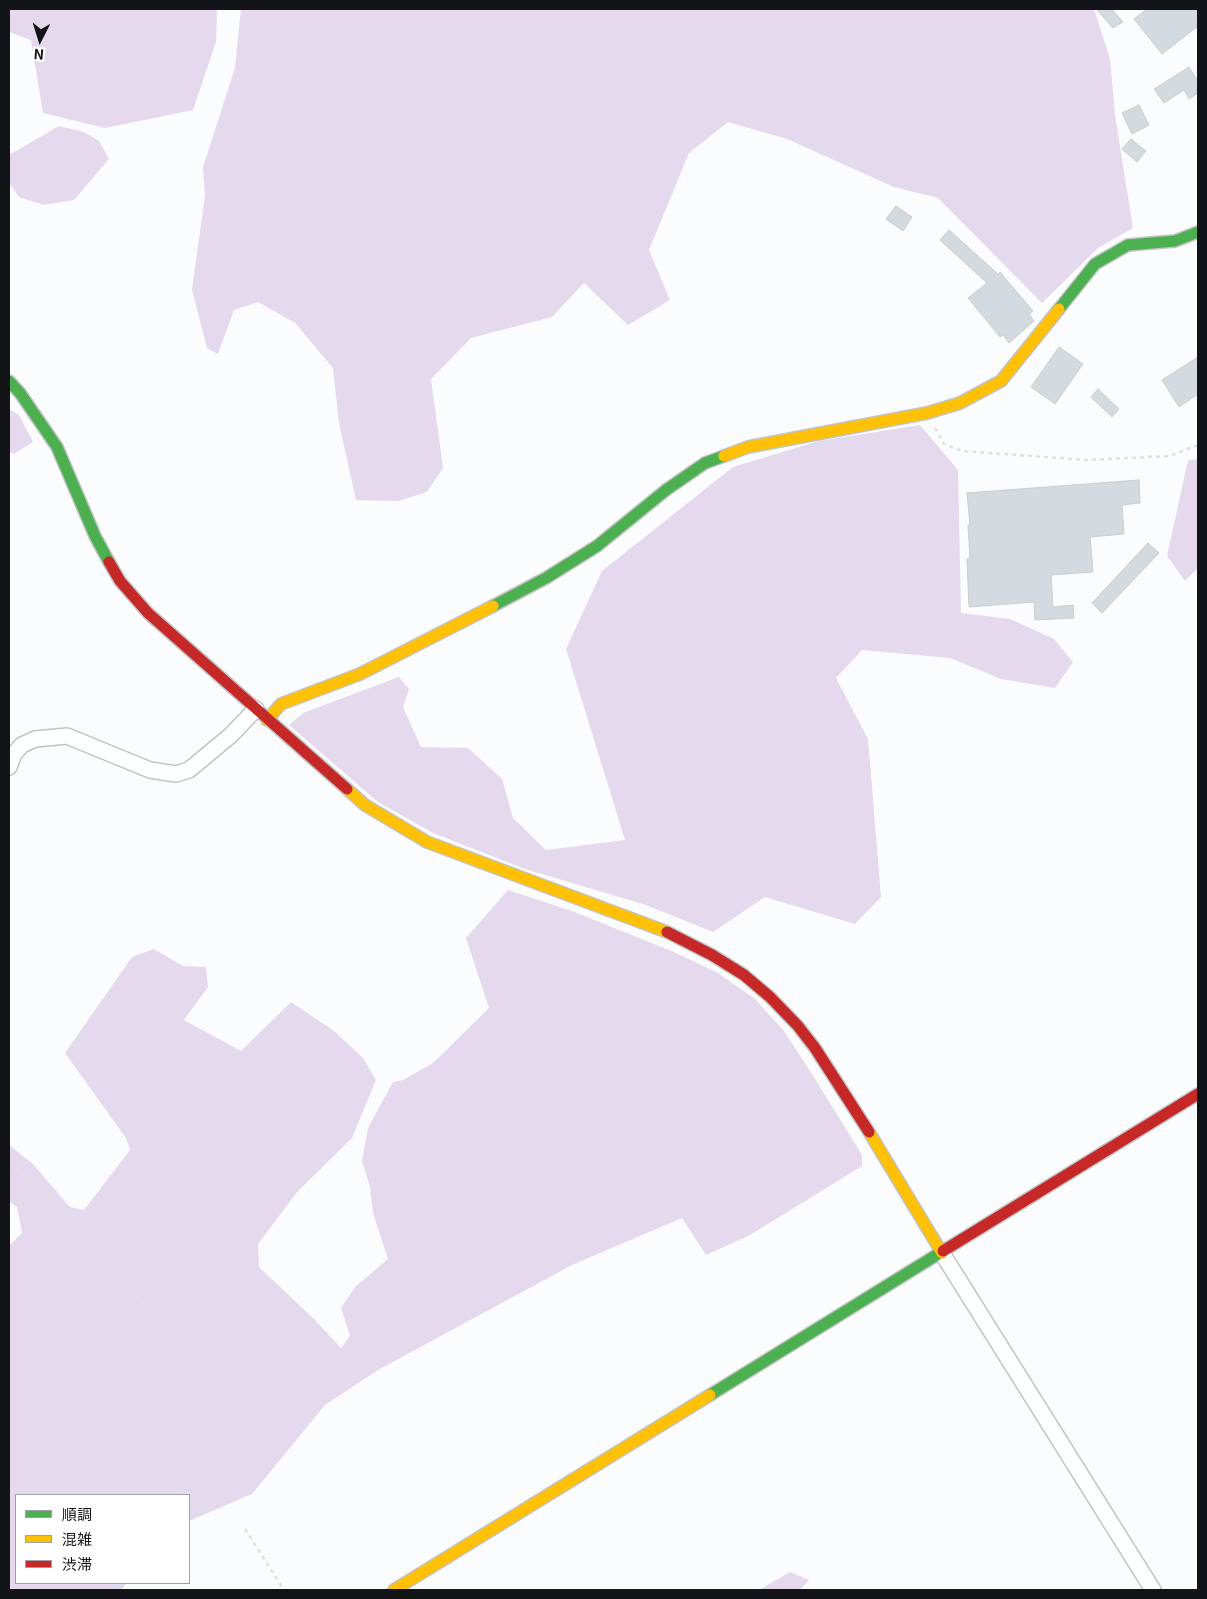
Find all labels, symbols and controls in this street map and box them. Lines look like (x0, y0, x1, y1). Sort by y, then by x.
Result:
north arrow (15, 15, 65, 65)
text: N (33, 45, 45, 65)
legend (15, 1494, 190, 1584)
text: 順調 (62, 1503, 92, 1524)
text: 混雑 (62, 1528, 92, 1549)
text: 渋滞 (62, 1553, 92, 1574)

